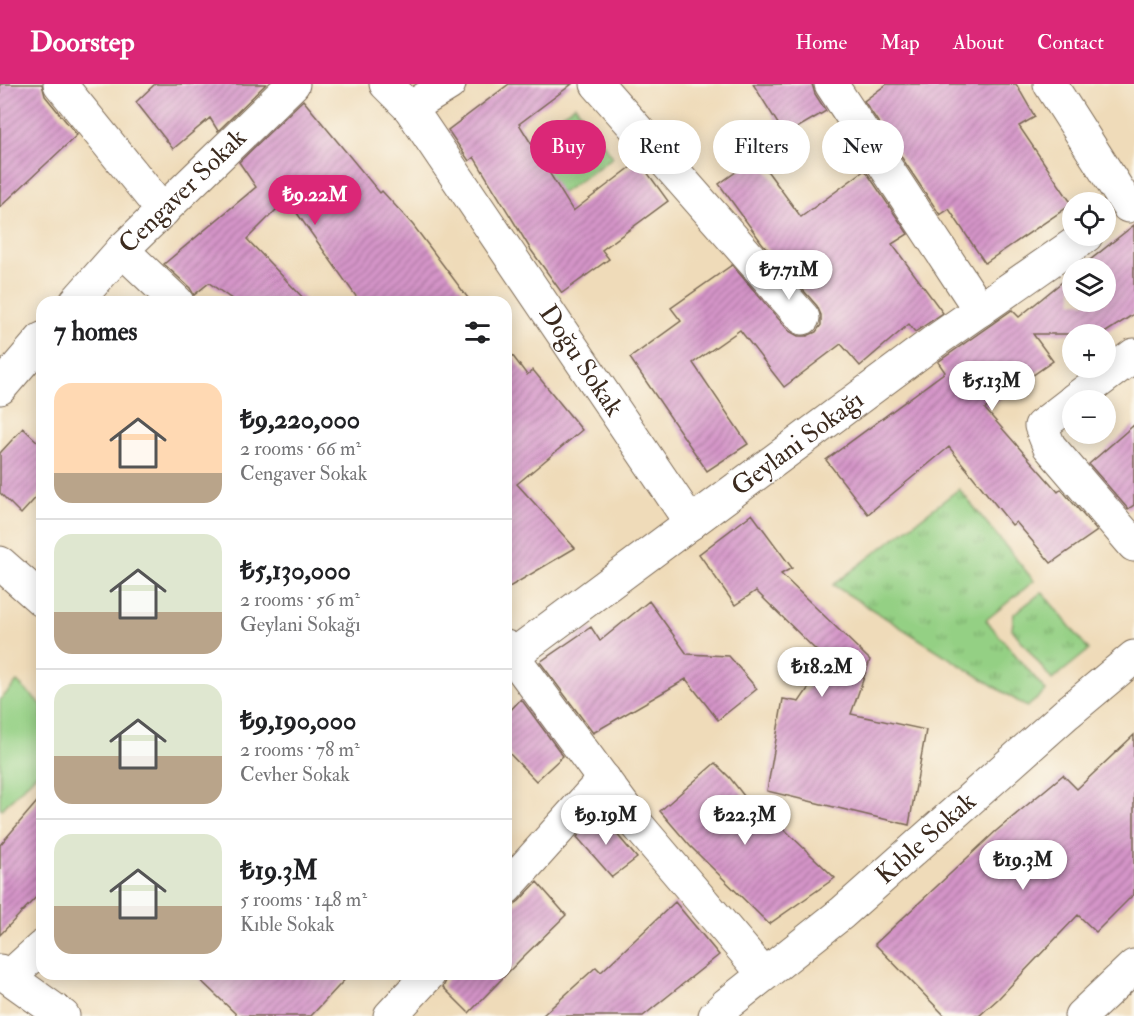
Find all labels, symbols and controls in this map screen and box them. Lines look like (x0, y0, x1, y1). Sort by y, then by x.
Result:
text: Doorstep (30, 25, 135, 60)
text: Home (795, 29, 847, 56)
text: Map (880, 29, 920, 56)
text: About (953, 29, 1004, 56)
text: Contact (1037, 29, 1104, 56)
chip: Buy (530, 120, 606, 174)
chip: Rent (618, 120, 701, 174)
chip: Filters (713, 120, 810, 174)
chip: New (822, 120, 904, 174)
street label: Cengaver Sokak (112, 122, 254, 260)
pin: ₺9.22M (266, 175, 364, 226)
text: ₺9.22M (282, 182, 348, 207)
map controls (1062, 192, 1116, 444)
button: locate (1062, 192, 1116, 246)
pin: ₺7.71M (740, 250, 838, 301)
text: ₺7.71M (760, 257, 818, 282)
button: layers (1062, 258, 1116, 312)
street label: Doğu Sokak (532, 299, 630, 423)
text: 7 homes (54, 316, 137, 348)
icon: filters (461, 316, 494, 349)
button: + (1062, 324, 1116, 378)
pin: ₺5.13M (943, 361, 1041, 412)
text: ₺5.13M (963, 368, 1021, 393)
street label: Geylani Sokağı (725, 384, 870, 503)
button: − (1062, 390, 1116, 444)
text: ₺9,220,000 (240, 404, 360, 436)
icon: home (102, 407, 174, 479)
text: 2 rooms · 66 m² (240, 436, 361, 461)
text: Cengaver Sokak (240, 461, 367, 486)
text: ₺5,130,000 (240, 555, 351, 587)
icon: home (102, 558, 174, 630)
text: 2 rooms · 56 m² (240, 587, 360, 612)
text: Geylani Sokağı (240, 612, 361, 637)
pin: ₺18.2M (773, 647, 871, 698)
text: ₺18.2M (791, 654, 853, 679)
text: ₺9,190,000 (240, 705, 356, 737)
icon: home (102, 708, 174, 780)
text: 2 rooms · 78 m² (240, 737, 360, 762)
text: Cevher Sokak (240, 762, 350, 787)
street label: Kıble Sokak (869, 785, 983, 891)
pin: ₺9.19M (557, 795, 655, 846)
pin: ₺22.3M (696, 795, 794, 846)
text: ₺9.19M (575, 802, 637, 827)
text: ₺22.3M (714, 802, 776, 827)
pin: ₺19.3M (974, 840, 1072, 891)
text: ₺19.3M (993, 847, 1053, 872)
text: ₺19.3M (240, 855, 318, 887)
icon: home (102, 858, 174, 930)
text: 5 rooms · 148 m² (240, 887, 367, 912)
text: Kıble Sokak (240, 912, 334, 937)

